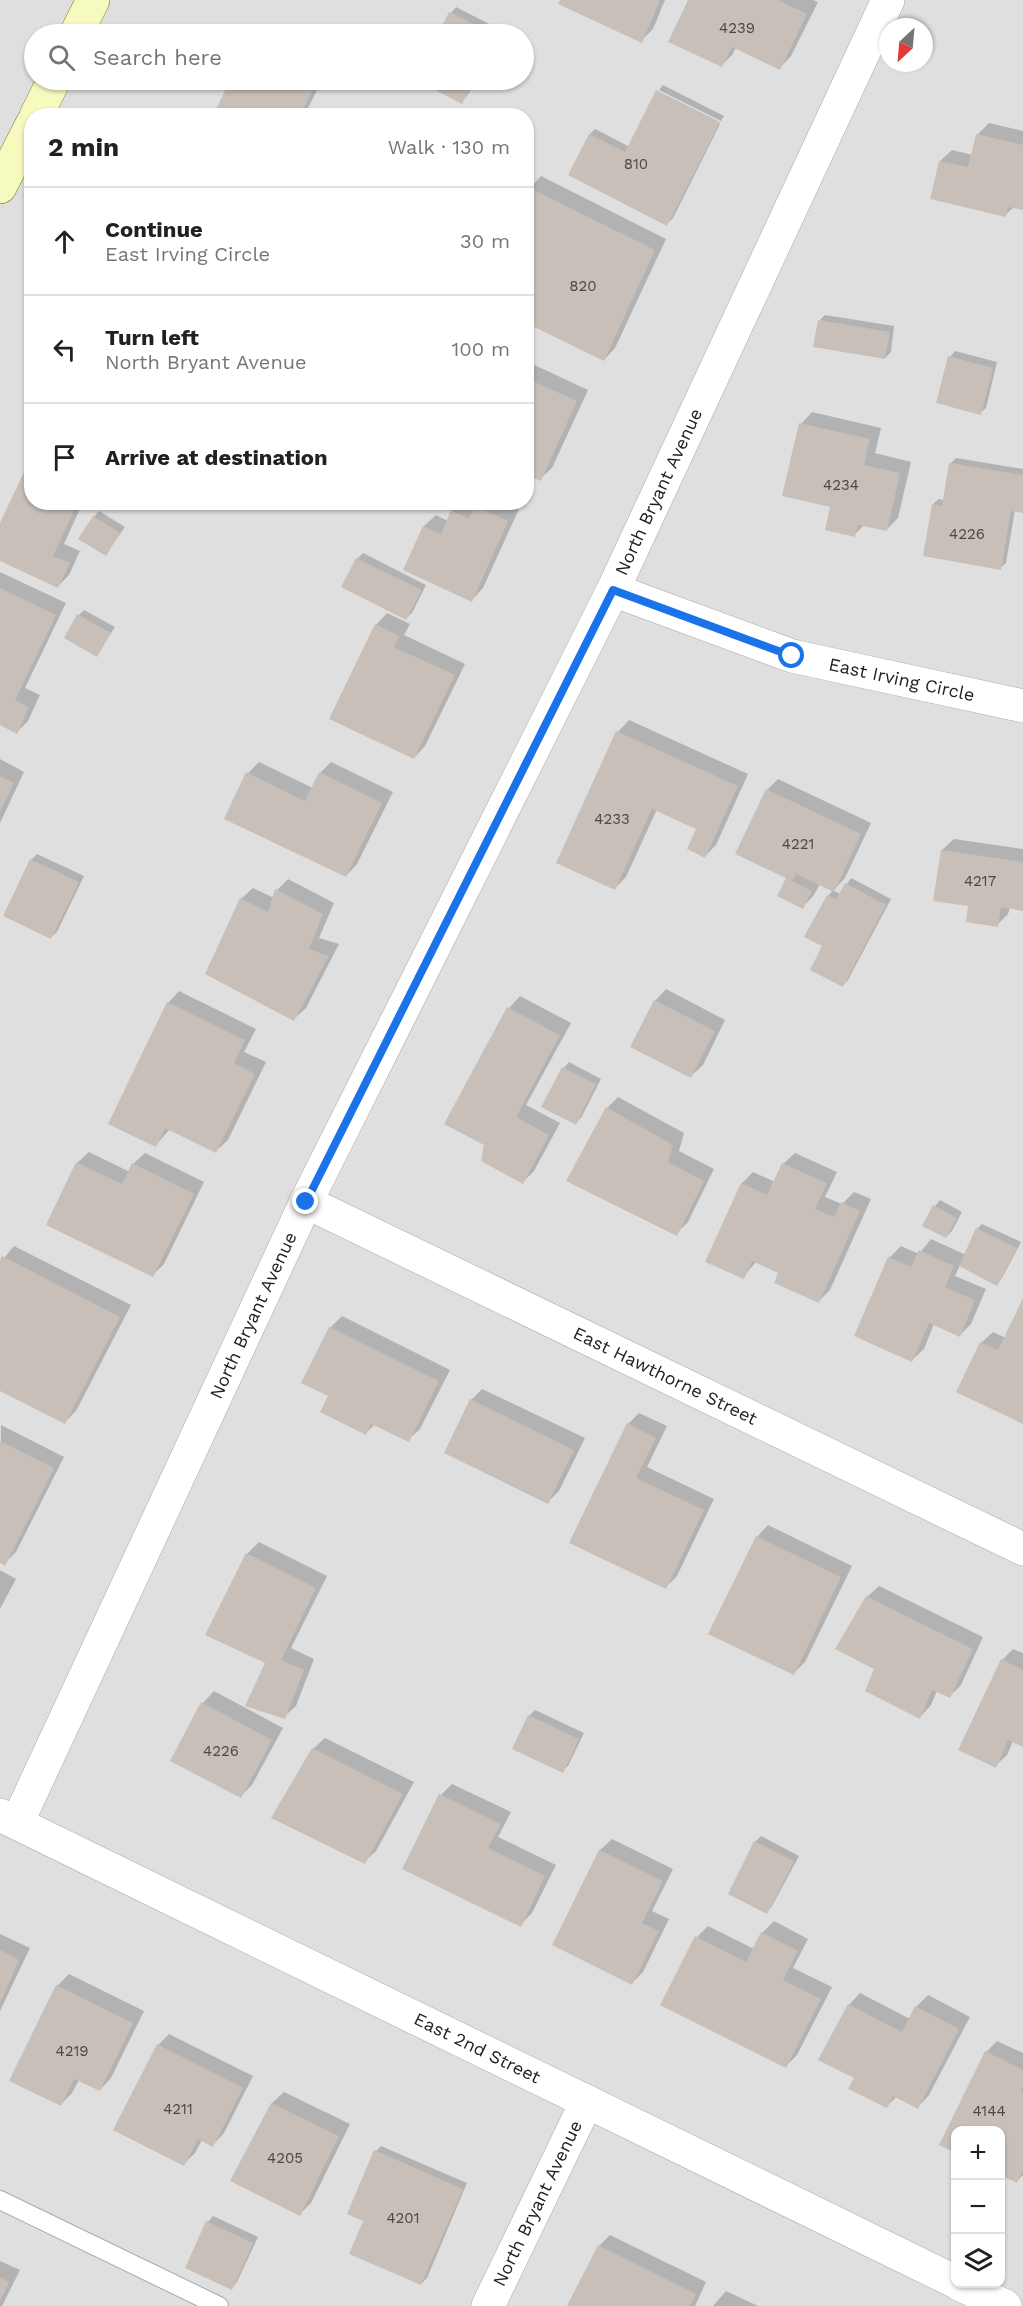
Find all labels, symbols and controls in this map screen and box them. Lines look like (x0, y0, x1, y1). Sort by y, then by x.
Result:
north arrow (879, 18, 933, 72)
house number: 4239 (719, 19, 755, 37)
search box (24, 24, 534, 90)
icon: search (45, 41, 78, 74)
text: Search here (93, 45, 222, 70)
text: 2 min (48, 132, 119, 162)
text: Walk · 130 m (388, 135, 510, 159)
house number: 810 (624, 155, 648, 173)
text: Continue (105, 217, 203, 242)
icon: ahead (48, 225, 81, 258)
text: 30 m (460, 229, 510, 253)
text: East Irving Circle (105, 242, 270, 266)
house number: 820 (569, 277, 597, 295)
text: Turn left (105, 325, 199, 350)
icon: left (48, 333, 81, 366)
text: 100 m (451, 337, 510, 361)
text: North Bryant Avenue (105, 350, 307, 374)
street label: North Bryant Avenue (610, 405, 706, 578)
icon: arrive (48, 441, 81, 474)
text: Arrive at destination (105, 445, 328, 470)
house number: 4234 (823, 476, 859, 494)
house number: 4226 (949, 525, 985, 543)
route start (778, 642, 804, 668)
street label: East Irving Circle (827, 653, 977, 705)
house number: 4233 (594, 810, 630, 828)
house number: 4221 (782, 835, 814, 853)
house number: 4217 (964, 872, 996, 890)
route end (292, 1188, 318, 1214)
street label: North Bryant Avenue (205, 1228, 301, 1402)
street label: East Hawthorne Street (570, 1322, 761, 1429)
house number: 4226 (203, 1742, 239, 1760)
street label: East 2nd Street (411, 2008, 544, 2088)
house number: 4219 (55, 2042, 89, 2060)
house number: 4211 (163, 2100, 193, 2118)
house number: 4144 (972, 2102, 1006, 2120)
street label: North Bryant Avenue (488, 2117, 586, 2289)
map controls (951, 2126, 1005, 2288)
button: + (951, 2126, 1005, 2180)
house number: 4205 (267, 2149, 303, 2167)
button: − (951, 2180, 1005, 2234)
house number: 4201 (386, 2209, 420, 2227)
button: layers (951, 2234, 1005, 2288)

